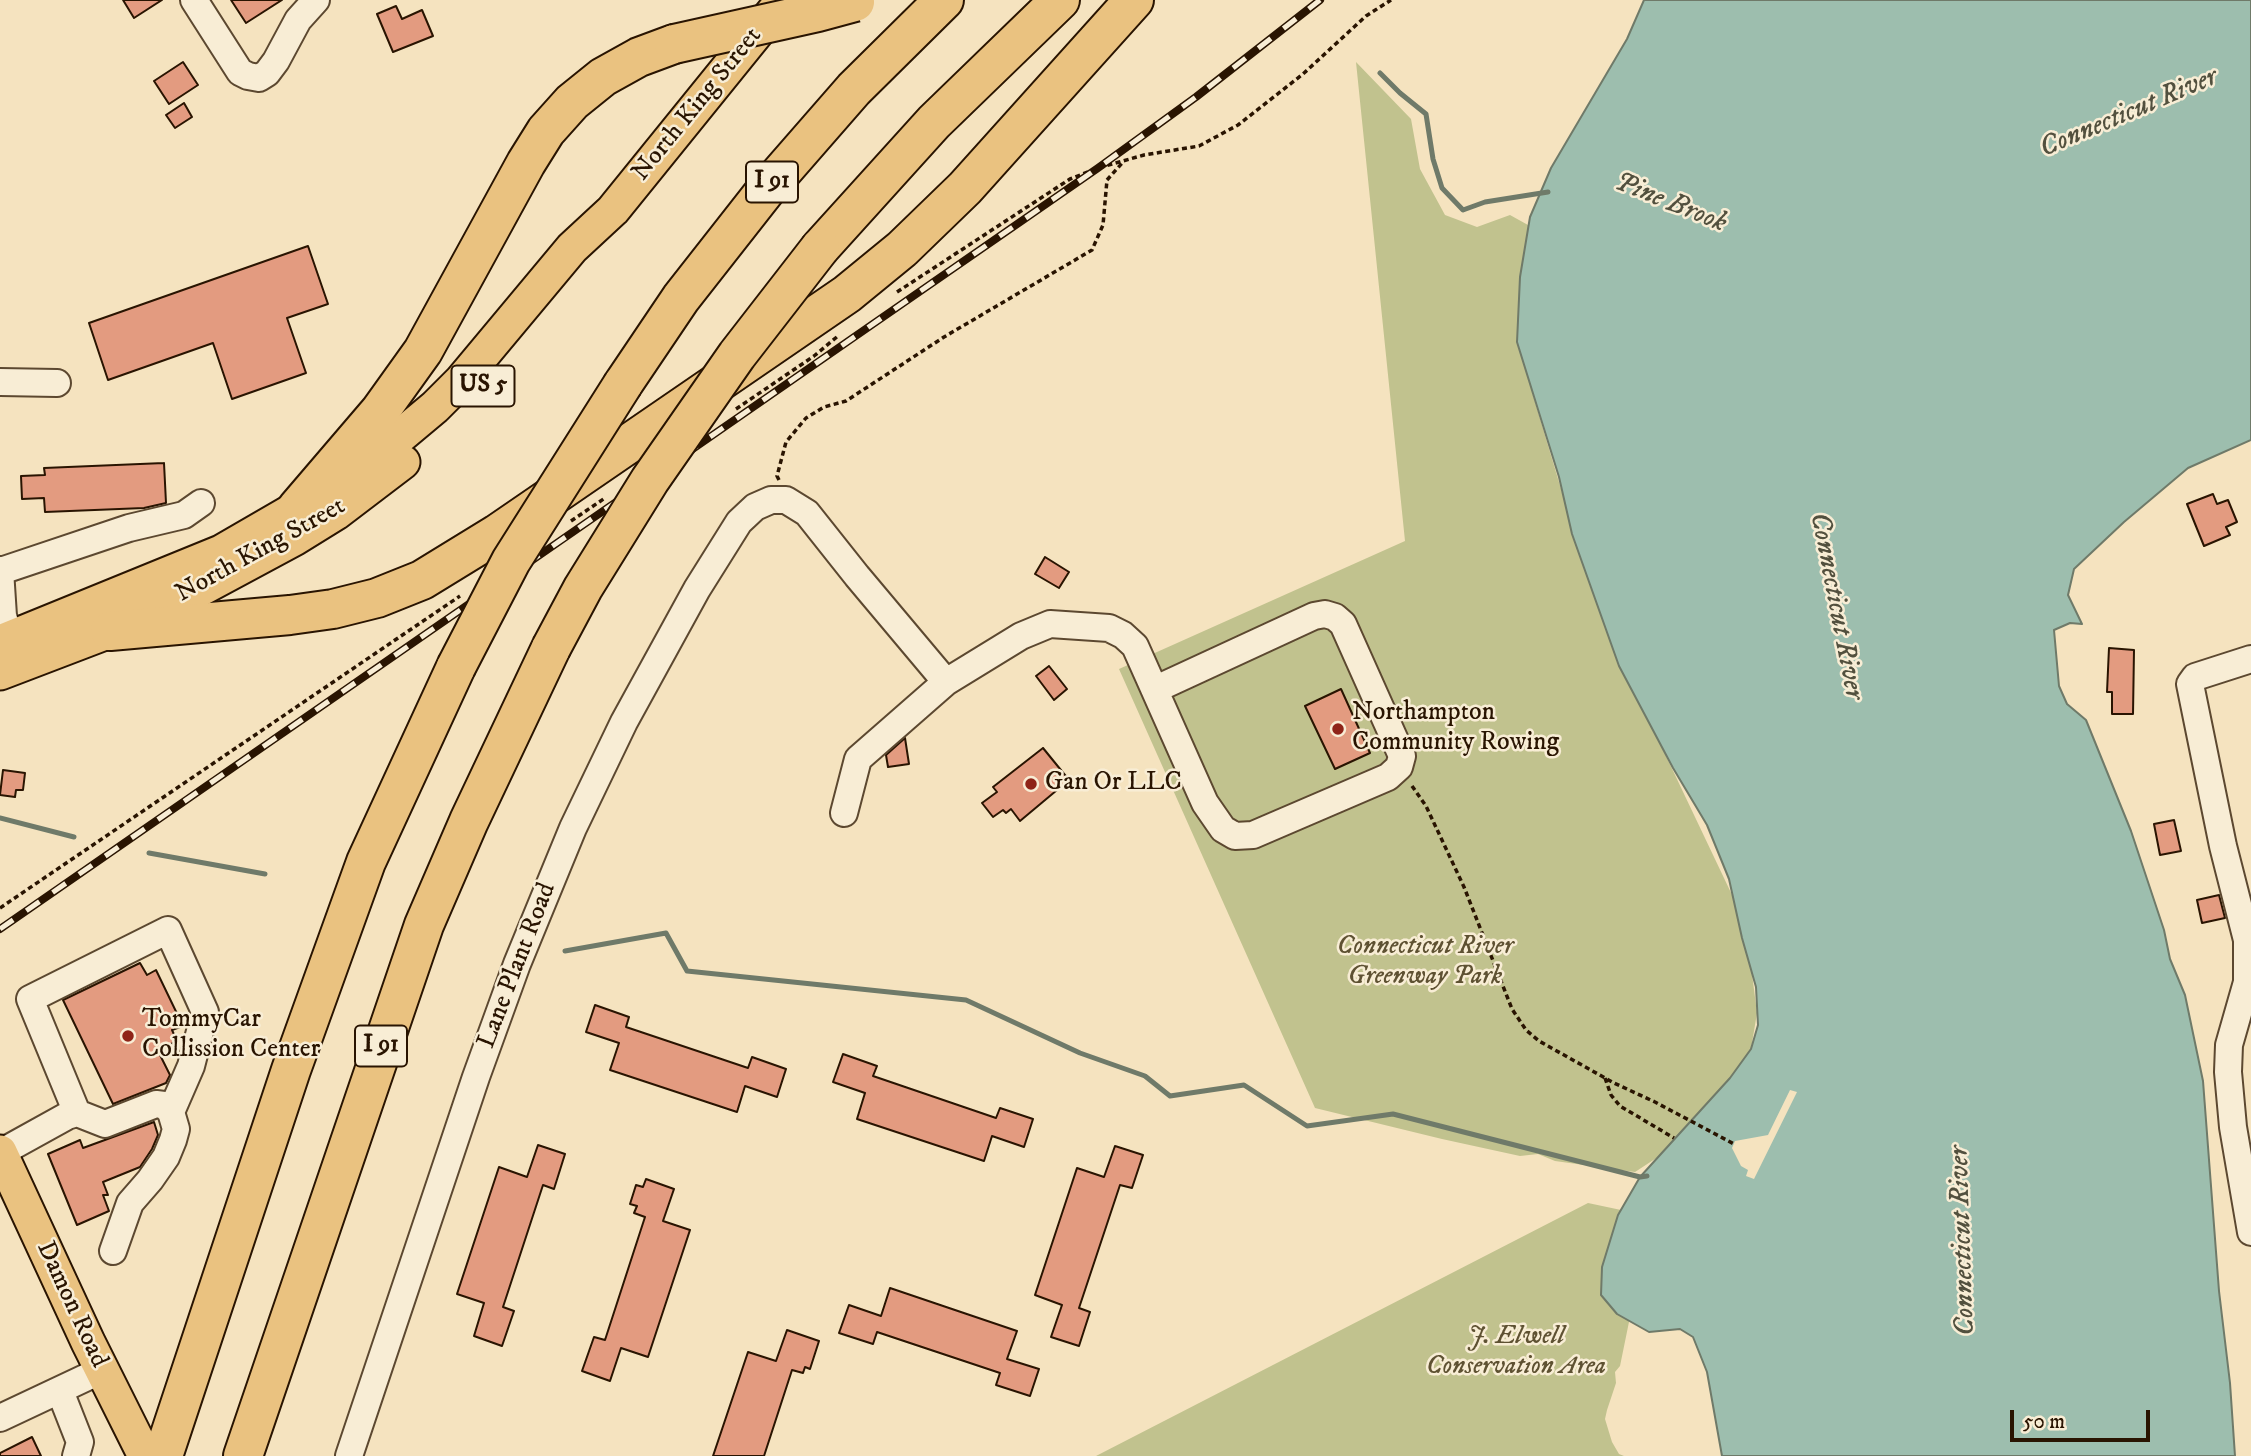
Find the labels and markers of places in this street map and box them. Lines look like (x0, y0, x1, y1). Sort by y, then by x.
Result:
place label: Northampton Community Rowing (1352, 698, 1559, 760)
marker: Northampton Community Rowing (1330, 721, 1346, 737)
place label: Gan Or LLC (1045, 768, 1182, 800)
marker: Gan Or LLC (1023, 776, 1039, 792)
place label: TommyCar Collission Center (142, 1005, 320, 1066)
marker: TommyCar Collission Center (120, 1028, 136, 1044)

